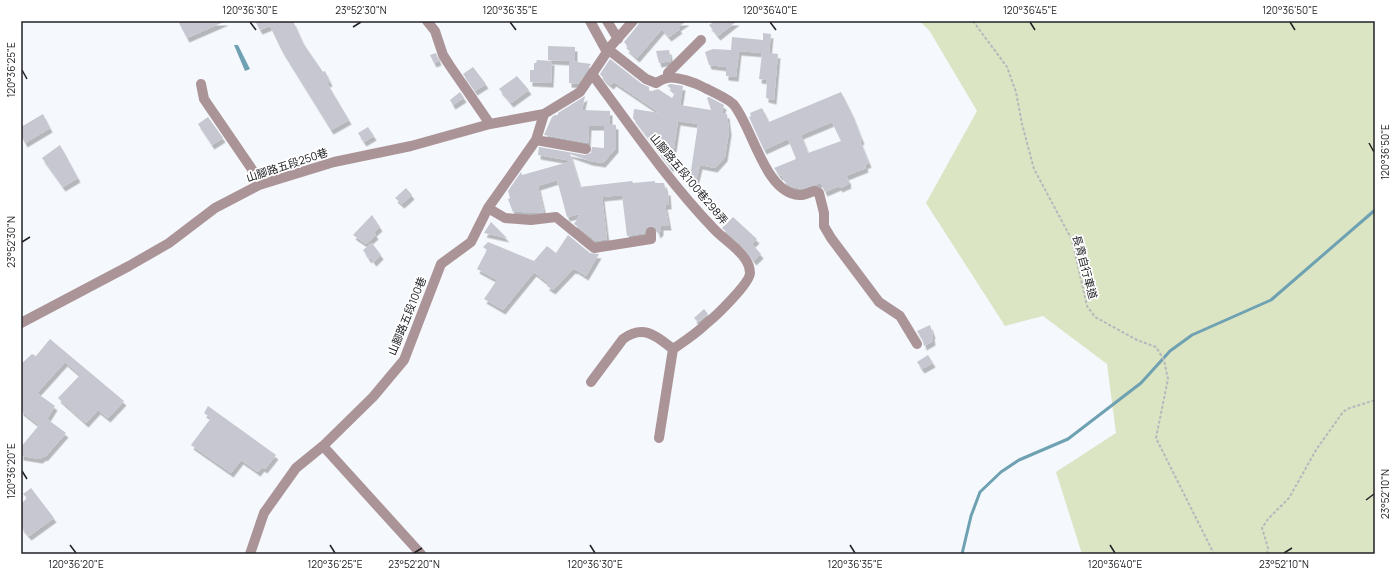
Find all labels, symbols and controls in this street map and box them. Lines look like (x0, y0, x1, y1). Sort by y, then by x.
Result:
text: 120°36'30"E (222, 3, 278, 17)
text: 23°52'30"N (335, 3, 387, 17)
text: 120°36'35"E (483, 3, 538, 17)
text: 120°36'40"E (743, 3, 798, 17)
text: 120°36'45"E (1003, 3, 1057, 17)
text: 120°36'50"E (1262, 3, 1318, 17)
text: 120°36'25"E (4, 42, 18, 98)
text: 120°36'50"E (1378, 124, 1392, 180)
street label: 山腳路五段100巷298弄 (647, 130, 732, 227)
street label: 山腳路五段250巷 (244, 144, 330, 185)
text: 23°52'30"N (4, 216, 18, 268)
street label: 長青自行車道 (1070, 233, 1101, 301)
street label: 山腳路五段100巷 (384, 274, 429, 357)
text: 120°36'20"E (4, 443, 18, 499)
text: 23°52'10"N (1378, 469, 1392, 519)
text: 120°36'20"E (48, 557, 104, 571)
text: 120°36'25"E (307, 557, 363, 571)
text: 23°52'20"N (388, 557, 440, 571)
text: 120°36'30"E (567, 557, 623, 571)
text: 120°36'35"E (828, 557, 883, 571)
text: 120°36'40"E (1088, 557, 1143, 571)
text: 23°52'10"N (1259, 557, 1309, 571)

